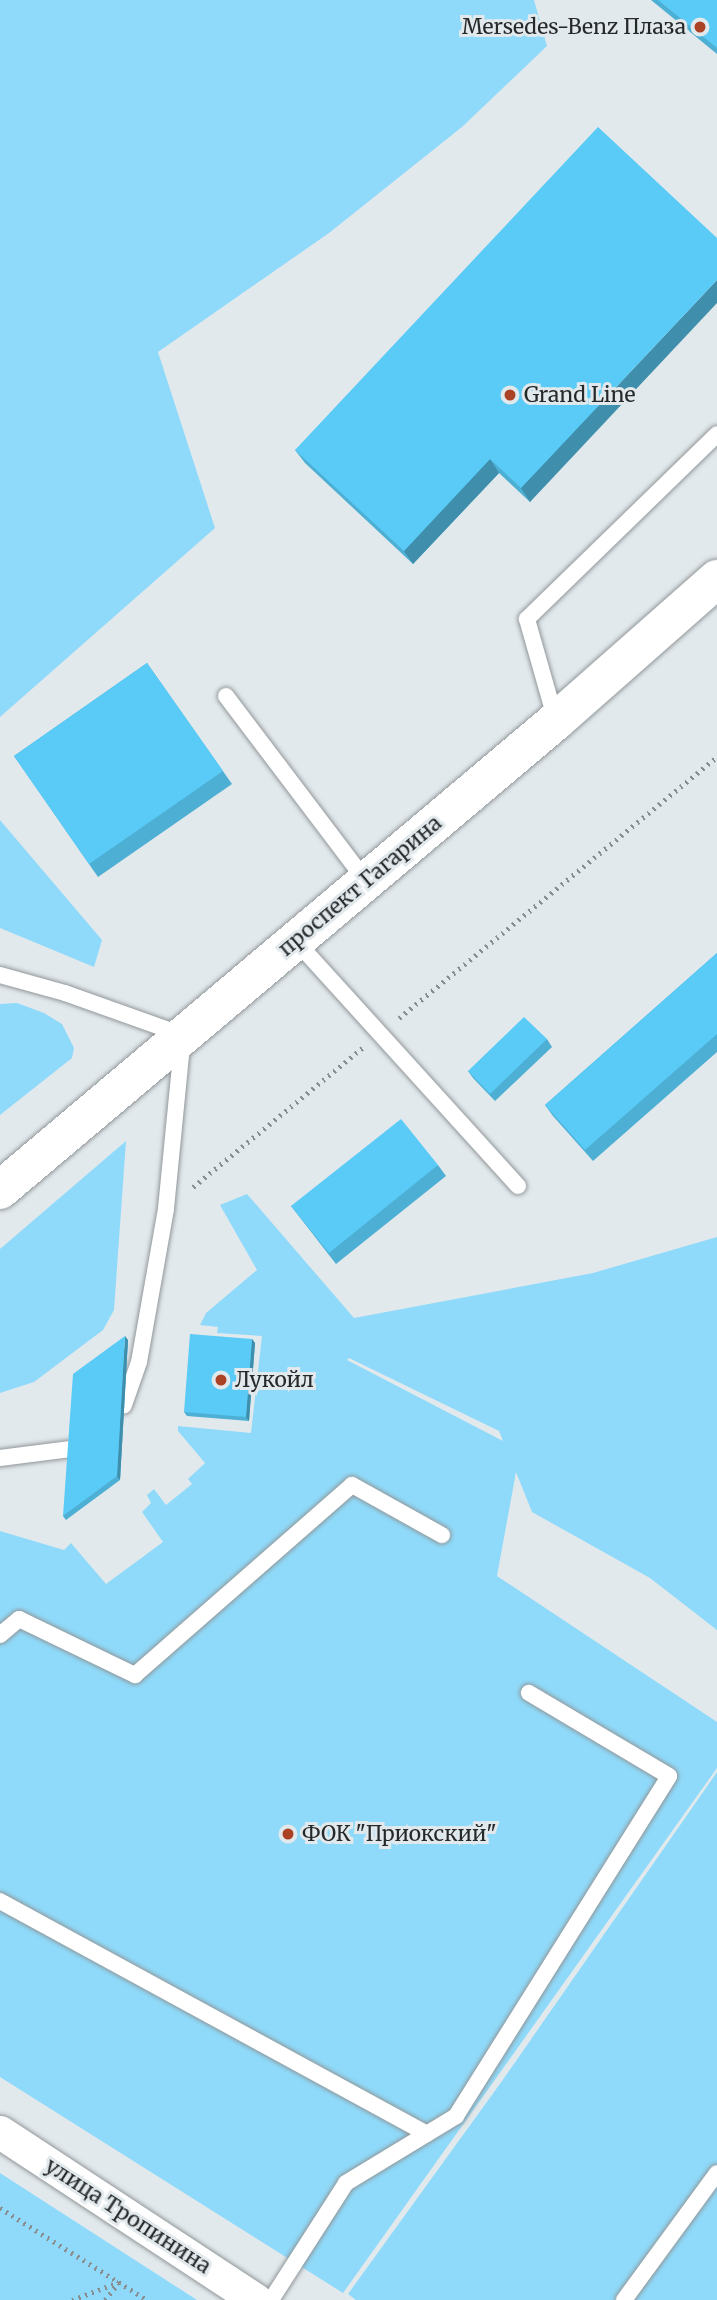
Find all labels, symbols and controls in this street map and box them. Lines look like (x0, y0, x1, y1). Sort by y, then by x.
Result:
place label: Mersedes-Benz Плаза (462, 14, 686, 40)
marker: Mersedes-Benz Плаза (692, 19, 708, 35)
place label: Grand Line (524, 382, 635, 408)
marker: Grand Line (502, 387, 518, 403)
street label: проспект Гагарина (273, 810, 447, 962)
place label: Лукойл (235, 1367, 314, 1393)
marker: Лукойл (213, 1372, 229, 1388)
place label: ФОК "Приокский" (302, 1821, 497, 1847)
marker: ФОК "Приокский" (280, 1826, 296, 1842)
street label: улица Тропинина (40, 2153, 216, 2279)

